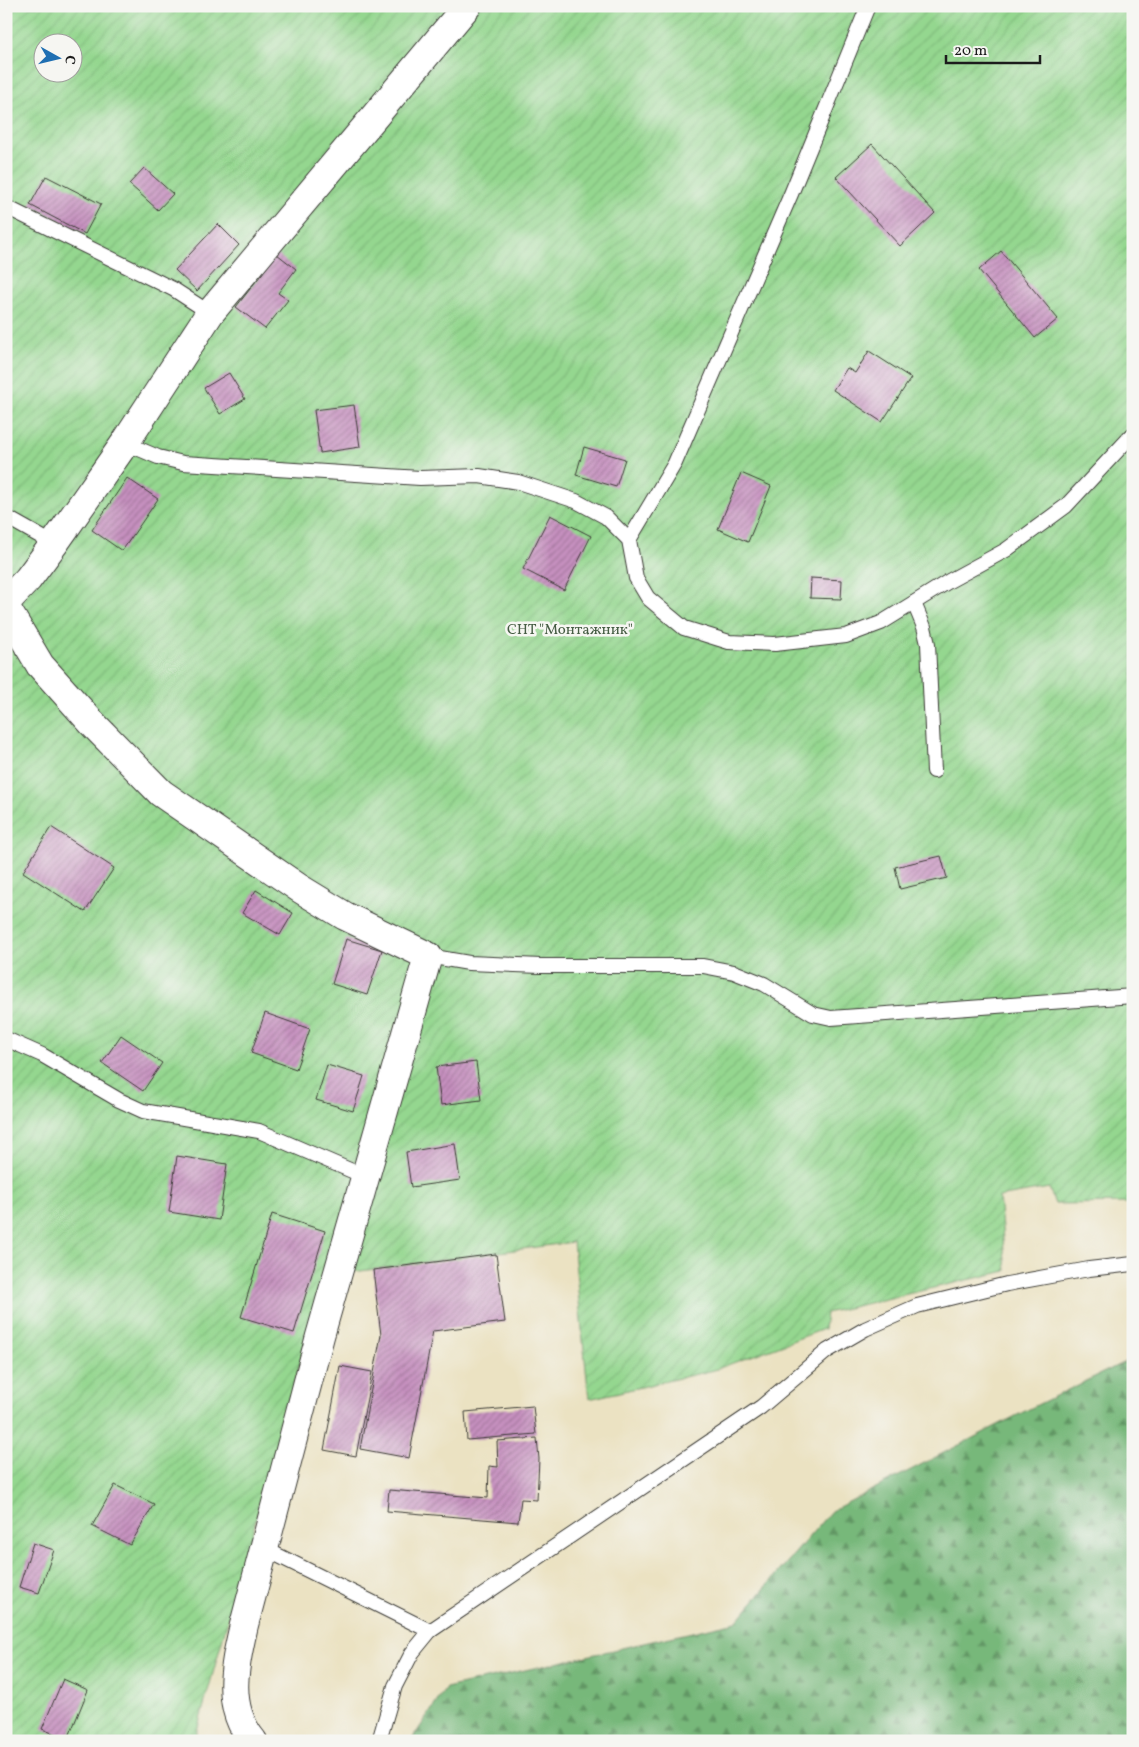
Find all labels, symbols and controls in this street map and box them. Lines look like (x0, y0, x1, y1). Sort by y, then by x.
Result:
north arrow (32, 32, 82, 82)
scale bar (946, 32, 1040, 64)
text: 20 m (954, 41, 987, 62)
text: С (59, 54, 79, 65)
park label: СНТ "Монтажник" (507, 620, 633, 641)

